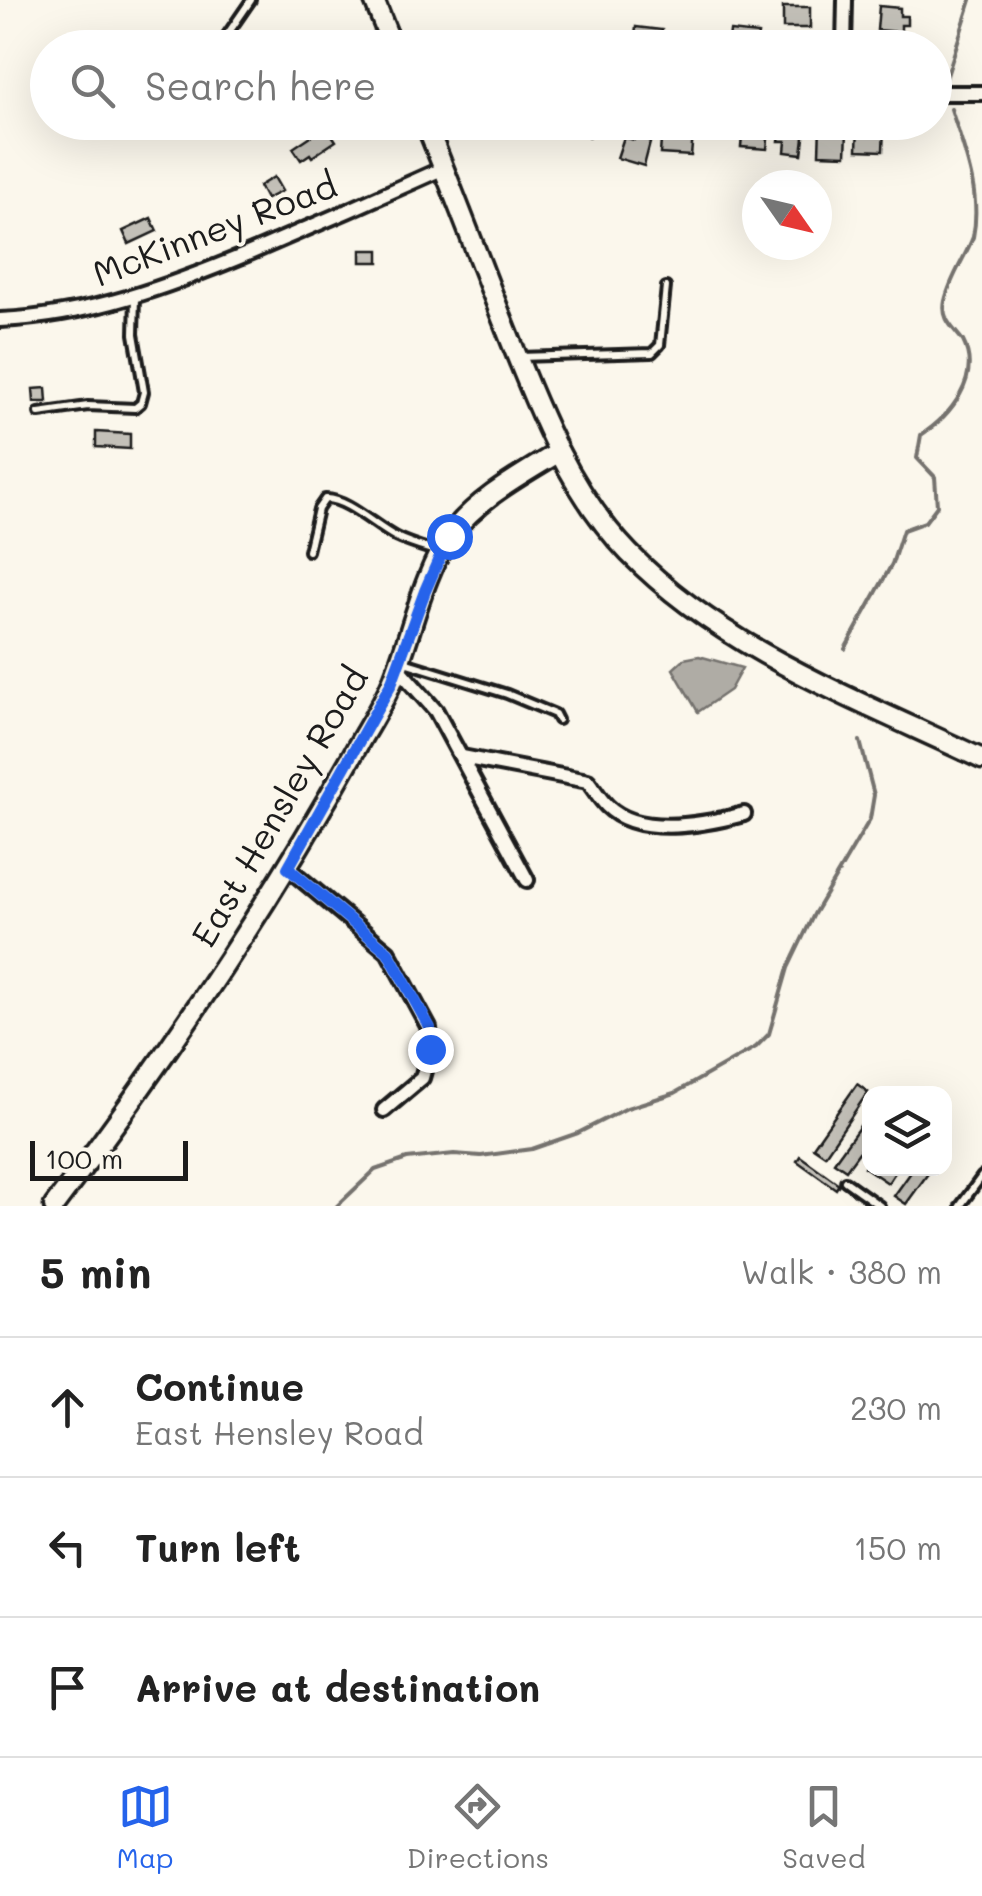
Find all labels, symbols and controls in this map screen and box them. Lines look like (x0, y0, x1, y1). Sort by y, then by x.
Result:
search box (30, 30, 952, 140)
icon: search (65, 58, 120, 113)
text: Search here (145, 60, 376, 110)
street label: McKinney Road (86, 161, 343, 296)
north arrow (742, 170, 832, 260)
route start (427, 514, 473, 560)
street label: East Hensley Road (179, 658, 377, 954)
route end (408, 1027, 454, 1073)
map controls (862, 1086, 952, 1176)
button: layers (862, 1086, 952, 1176)
scale bar (30, 1136, 188, 1180)
text: 100 m (45, 1140, 123, 1176)
text: 5 min (40, 1244, 151, 1299)
text: Walk · 380 m (741, 1250, 942, 1292)
text: Continue (135, 1361, 304, 1411)
icon: ahead (40, 1380, 95, 1435)
text: 230 m (850, 1386, 942, 1428)
text: East Hensley Road (135, 1411, 424, 1453)
icon: left (40, 1520, 95, 1575)
text: Turn left (135, 1522, 301, 1572)
text: 150 m (854, 1526, 942, 1568)
icon: arrive (40, 1660, 95, 1715)
text: Arrive at destination (135, 1662, 540, 1712)
tab: Map (117, 1779, 174, 1875)
tab: Directions (407, 1779, 549, 1875)
tab: Saved (782, 1779, 865, 1875)

